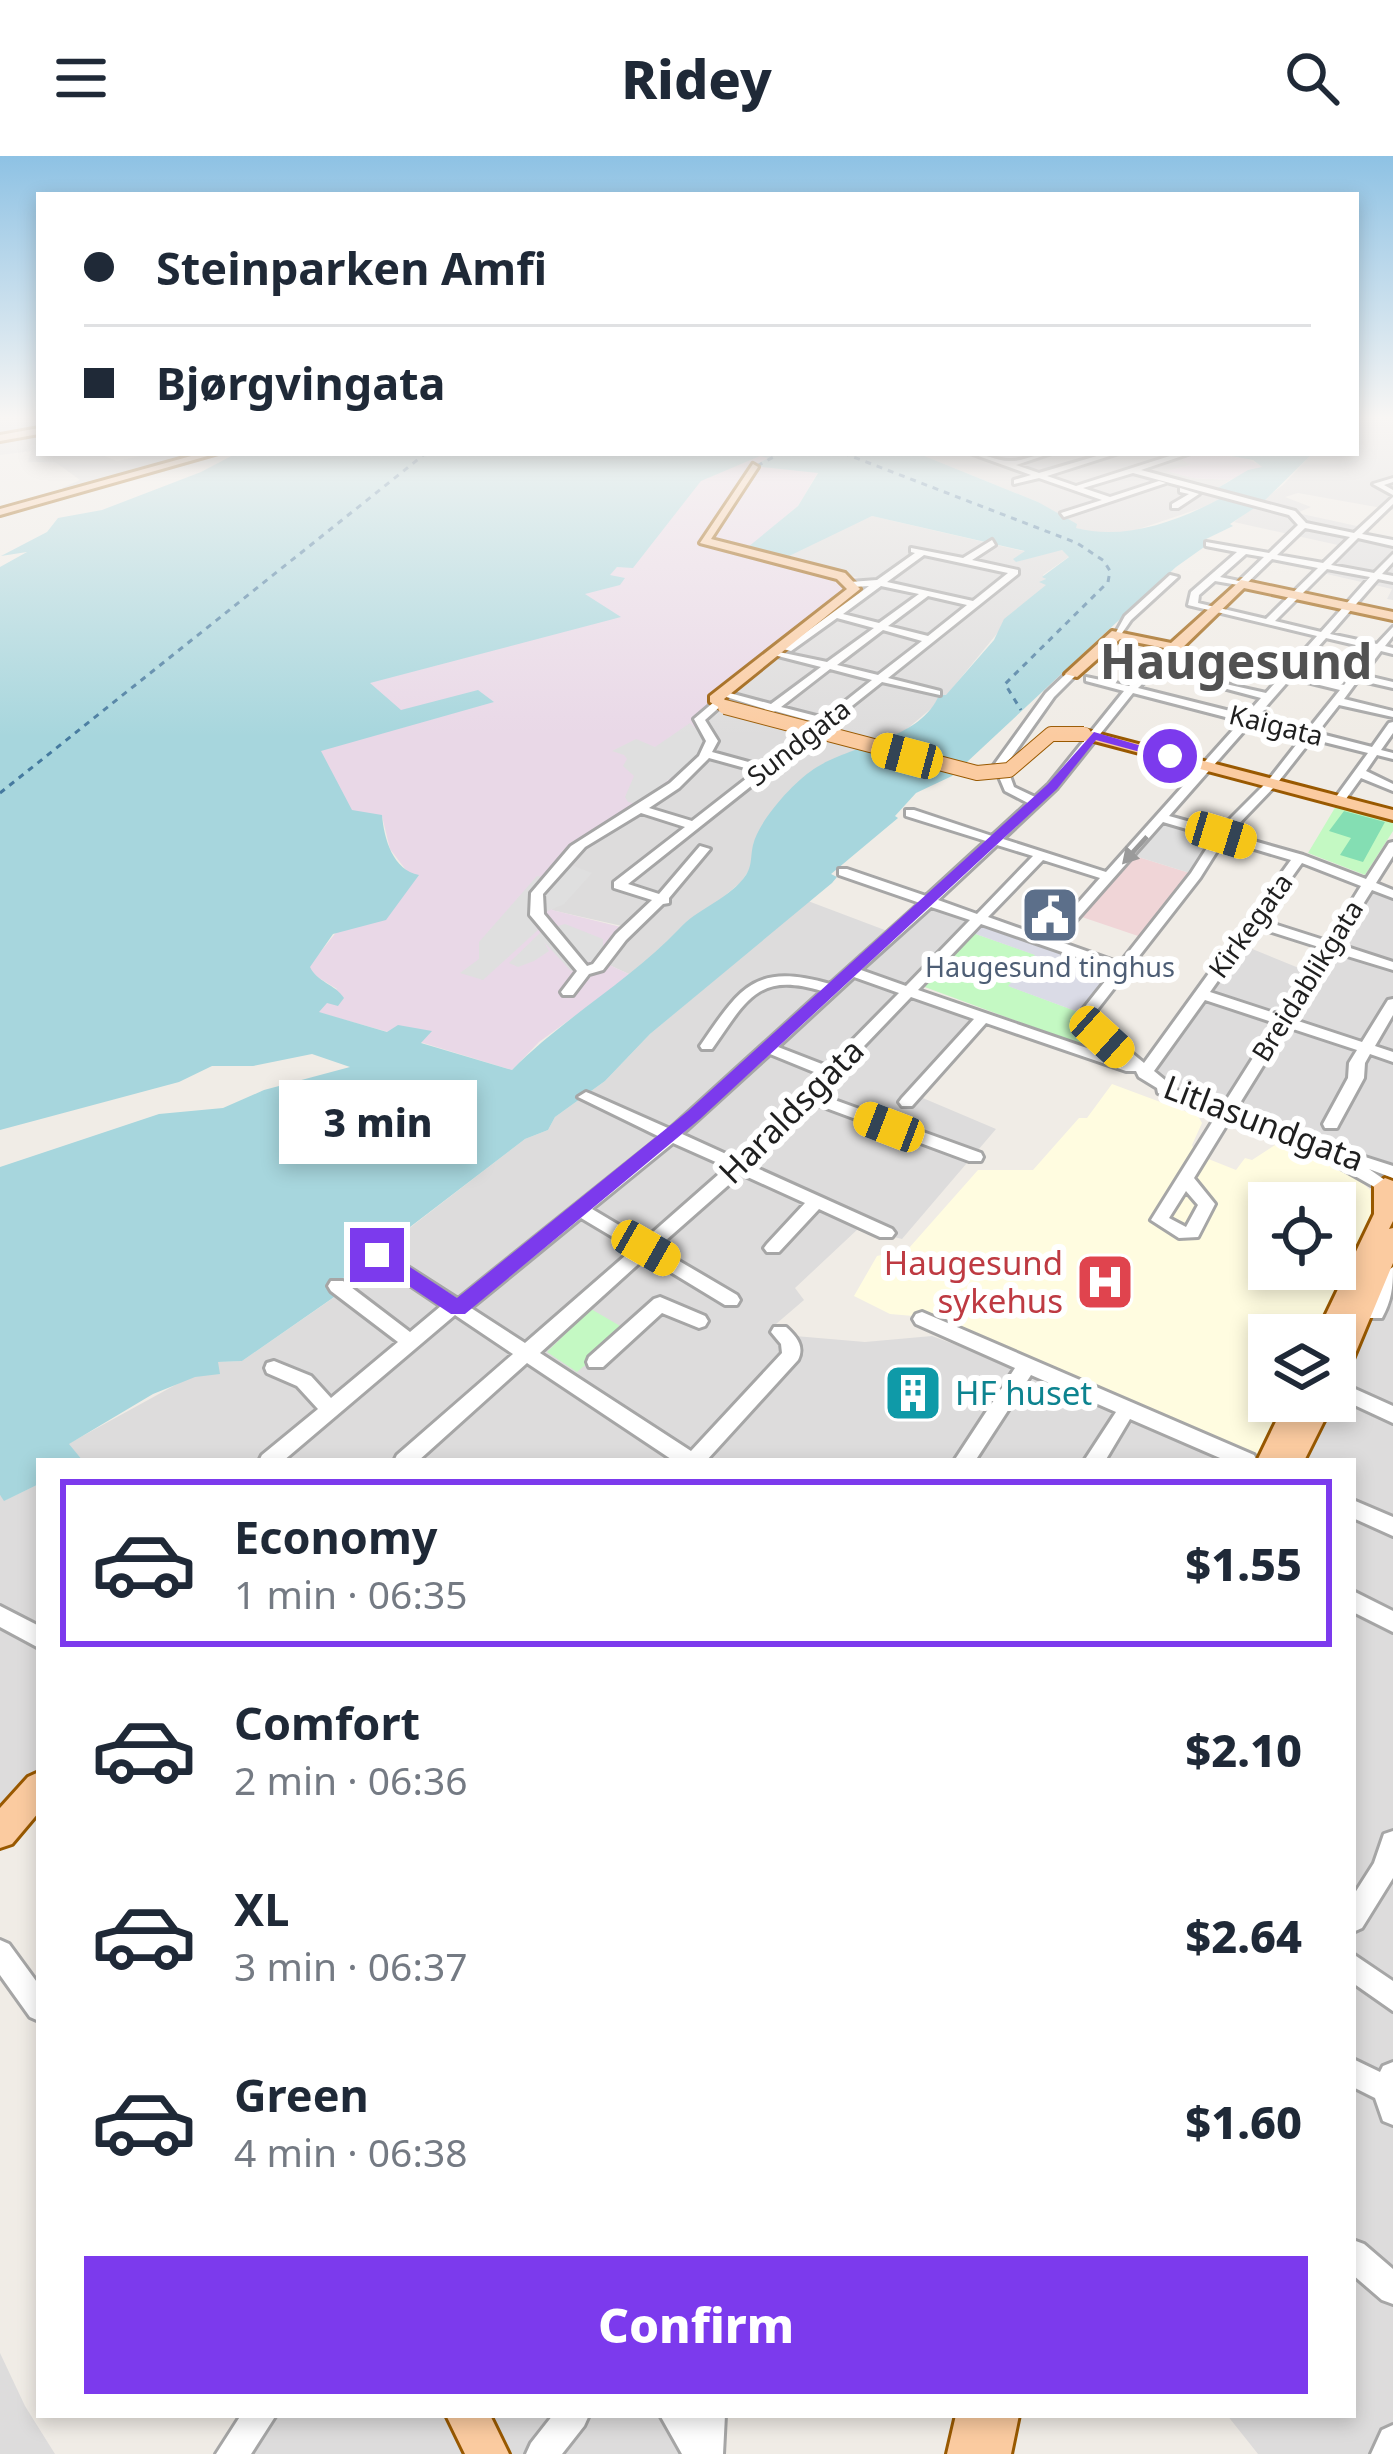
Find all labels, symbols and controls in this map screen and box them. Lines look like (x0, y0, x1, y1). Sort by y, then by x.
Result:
text: Ridey (621, 41, 772, 115)
icon: menu (48, 45, 114, 111)
icon: search (1279, 45, 1345, 111)
text: Steinparken Amfi (156, 237, 547, 298)
text: Bjørgvingata (156, 352, 446, 413)
district label: Haugesund (1100, 628, 1372, 693)
street label: Sundgata (739, 690, 857, 794)
street label: Kaigata (1226, 695, 1327, 754)
car (868, 729, 946, 783)
route start (1143, 729, 1197, 783)
car (1181, 807, 1261, 863)
one-way arrow (1122, 836, 1149, 865)
street label: Kirkegata (1199, 865, 1300, 985)
public building icon: Haugesund tinghus (1019, 884, 1081, 946)
street label: Breidablikgata (1242, 893, 1371, 1068)
place label: Haugesund tinghus (925, 948, 1175, 985)
car (1063, 1000, 1141, 1074)
street label: Haraldsgata (708, 1028, 873, 1193)
street label: Litlasundgata (1158, 1064, 1371, 1181)
callout: 3 min (278, 1081, 476, 1165)
text: 3 min (324, 1095, 432, 1148)
car (849, 1097, 929, 1157)
map controls (1248, 1182, 1356, 1422)
button: locate (1248, 1182, 1356, 1290)
car (606, 1214, 686, 1282)
route end (350, 1228, 404, 1282)
place label: Haugesund sykehus (884, 1240, 1063, 1323)
hospital icon: Haugesund sykehus (1074, 1251, 1136, 1313)
button: layers (1248, 1314, 1356, 1422)
building icon: HF huset (882, 1362, 944, 1424)
place label: HF huset (955, 1370, 1092, 1415)
text: Economy (234, 1506, 438, 1567)
icon: car (90, 1509, 198, 1617)
text: $1.55 (1185, 1533, 1302, 1594)
text: 1 min · 06:35 (234, 1567, 468, 1620)
text: Comfort (234, 1692, 420, 1753)
icon: car (90, 1695, 198, 1803)
text: $2.10 (1185, 1719, 1302, 1780)
text: 2 min · 06:36 (234, 1753, 468, 1806)
text: XL (234, 1878, 289, 1939)
icon: car (90, 1881, 198, 1989)
text: $2.64 (1185, 1905, 1302, 1966)
text: 3 min · 06:37 (234, 1939, 468, 1992)
text: Green (234, 2064, 369, 2125)
icon: car (90, 2067, 198, 2175)
text: $1.60 (1185, 2091, 1302, 2152)
text: 4 min · 06:38 (234, 2125, 468, 2178)
button: Confirm (84, 2256, 1308, 2394)

